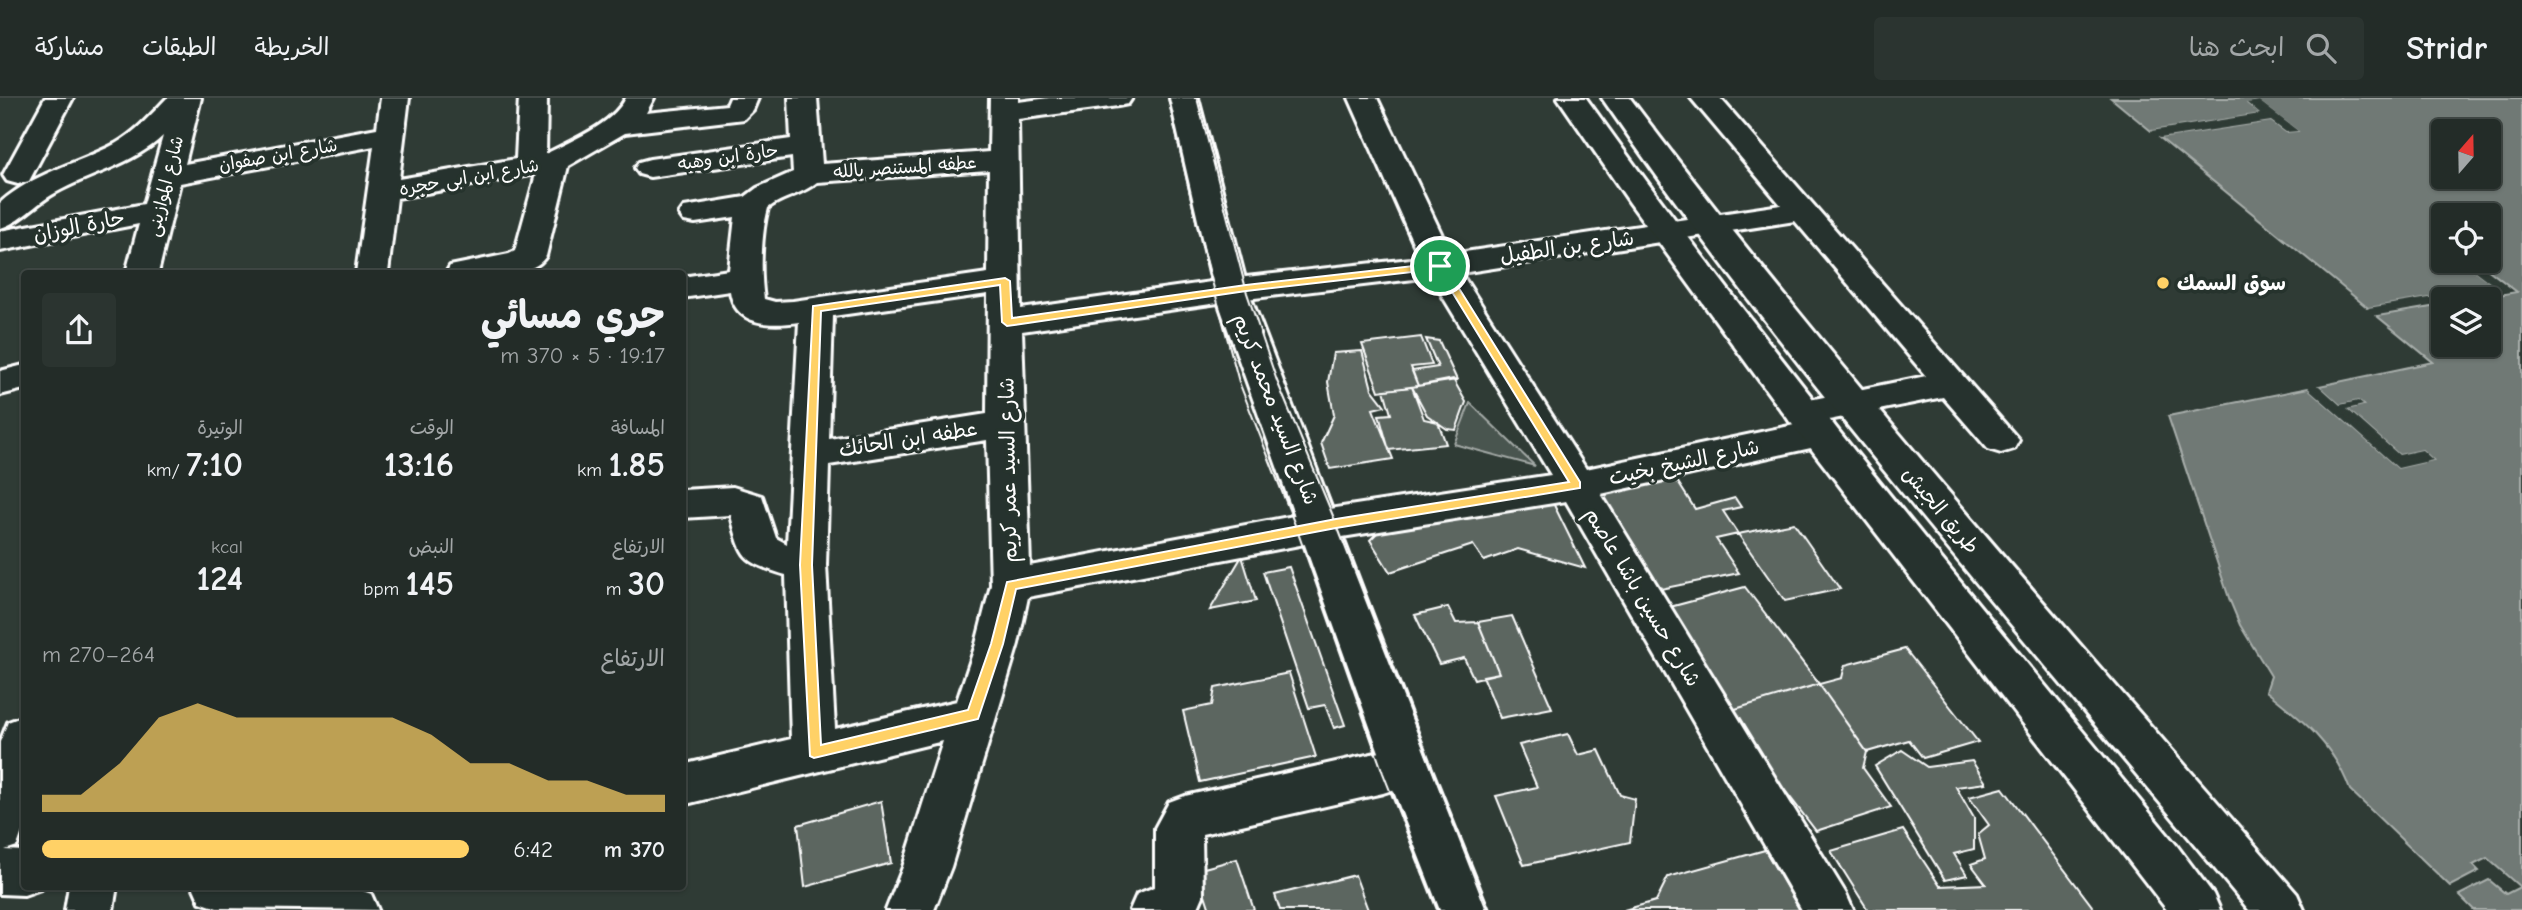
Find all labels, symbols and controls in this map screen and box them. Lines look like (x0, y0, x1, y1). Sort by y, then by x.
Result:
search box (1874, 17, 2364, 80)
icon: search (2302, 29, 2340, 67)
text: Stridr (2406, 29, 2487, 67)
text: مشاركة (35, 33, 104, 61)
text: الطبقات (142, 33, 217, 61)
text: الخريطة (255, 33, 329, 61)
text: ابحث هنا (2189, 33, 2284, 63)
north arrow (2431, 119, 2501, 189)
map controls (2431, 119, 2501, 357)
street label: شارع الموازينى (143, 134, 189, 239)
street label: شارع ابن صفوان (217, 135, 339, 177)
street label: حارة ابن وهبه (676, 140, 780, 175)
street label: عطفه المستنصر بالله (833, 152, 977, 183)
street label: شارع ابن ابى حجره (398, 155, 541, 201)
button: locate (2431, 203, 2501, 273)
street label: حارة الوزان (31, 205, 127, 249)
street label: شارع بن الطفيل (1498, 226, 1636, 271)
pin (1410, 236, 1470, 296)
icon: arrive (1421, 247, 1459, 285)
place label: سوق السمك (2177, 271, 2286, 296)
marker: سوق السمك (2155, 275, 2171, 291)
button: layers (2431, 287, 2501, 357)
button: share (42, 293, 116, 367)
text: جري مسائي (481, 294, 665, 338)
street label: شارع السيد محمد كريم (1225, 310, 1324, 509)
text: 19:17 · 5 × 370 m (500, 342, 665, 369)
street label: شارع السيد عمر كريم (994, 377, 1026, 563)
street label: عطفه ابن الحائك (837, 416, 979, 463)
text: الوتيرة (197, 417, 243, 439)
text: الوقت (410, 417, 454, 439)
text: المسافة (611, 417, 665, 439)
street label: شارع الشيخ بخيت (1607, 434, 1762, 493)
text: 7:10 (186, 444, 243, 485)
text: 13:16 (384, 444, 454, 485)
text: 1.85 (608, 444, 665, 485)
text: /km (147, 459, 186, 481)
text: km (577, 459, 608, 481)
street label: طريق الجيش (1898, 462, 1984, 558)
street label: شارع حسين باشا عاصم (1577, 503, 1706, 693)
text: kcal (211, 536, 243, 558)
text: النبض (409, 536, 454, 558)
text: الارتفاع (612, 536, 665, 558)
text: 124 (196, 558, 243, 599)
text: 145 (406, 563, 454, 604)
text: 30 (628, 563, 665, 604)
text: bpm (363, 578, 406, 600)
text: m (606, 578, 628, 600)
text: 264–270 m (42, 641, 155, 668)
text: الارتفاع (601, 645, 665, 672)
text: 6:42 (513, 836, 553, 863)
text: 370 m (604, 836, 665, 863)

